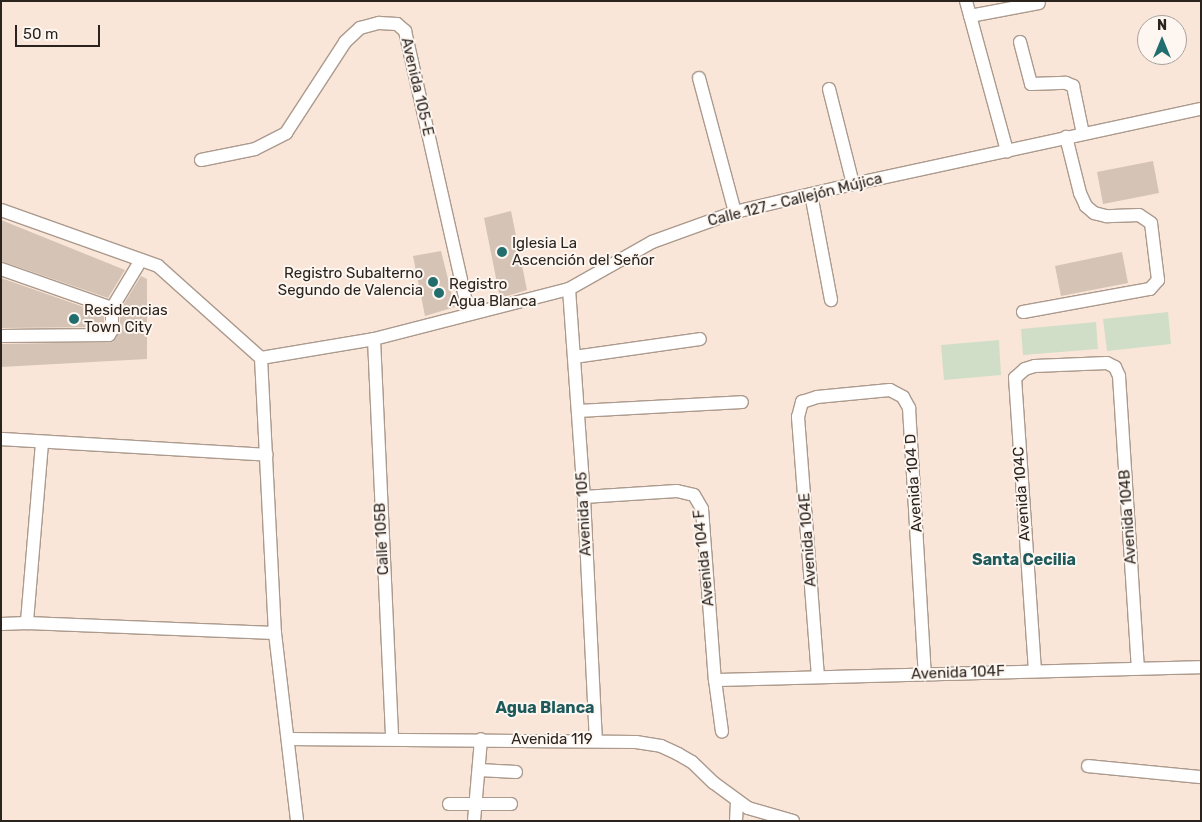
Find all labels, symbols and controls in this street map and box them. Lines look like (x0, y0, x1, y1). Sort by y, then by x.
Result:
scale bar (18, 15, 102, 47)
north arrow (1137, 15, 1187, 65)
text: N (1157, 17, 1167, 34)
text: 50 m (23, 25, 58, 43)
street label: Avenida 105-E (397, 36, 437, 138)
street label: Calle 127 - Callejón Mújica (706, 170, 884, 230)
place label: Iglesia La Ascención del Señor (512, 234, 655, 269)
marker: Iglesia La Ascención del Señor (496, 246, 508, 258)
place label: Registro Subalterno Segundo de Valencia (277, 264, 423, 299)
place label: Registro Agua Blanca (449, 275, 536, 310)
marker: Registro Subalterno Segundo de Valencia (427, 276, 439, 288)
marker: Registro Agua Blanca (433, 287, 445, 299)
place label: Residencias Town City (84, 301, 168, 336)
marker: Residencias Town City (68, 313, 80, 325)
street label: Avenida 104 D (902, 433, 926, 533)
street label: Avenida 104C (1010, 446, 1034, 542)
street label: Avenida 104B (1116, 469, 1140, 565)
street label: Avenida 105 (573, 471, 595, 557)
street label: Avenida 104E (796, 493, 820, 587)
street label: Calle 105B (371, 502, 393, 576)
street label: Avenida 104 F (690, 509, 718, 607)
district label: Santa Cecilia (972, 550, 1076, 570)
street label: Avenida 104F (911, 662, 1005, 684)
district label: Agua Blanca (495, 698, 595, 718)
street label: Avenida 119 (511, 731, 593, 749)

